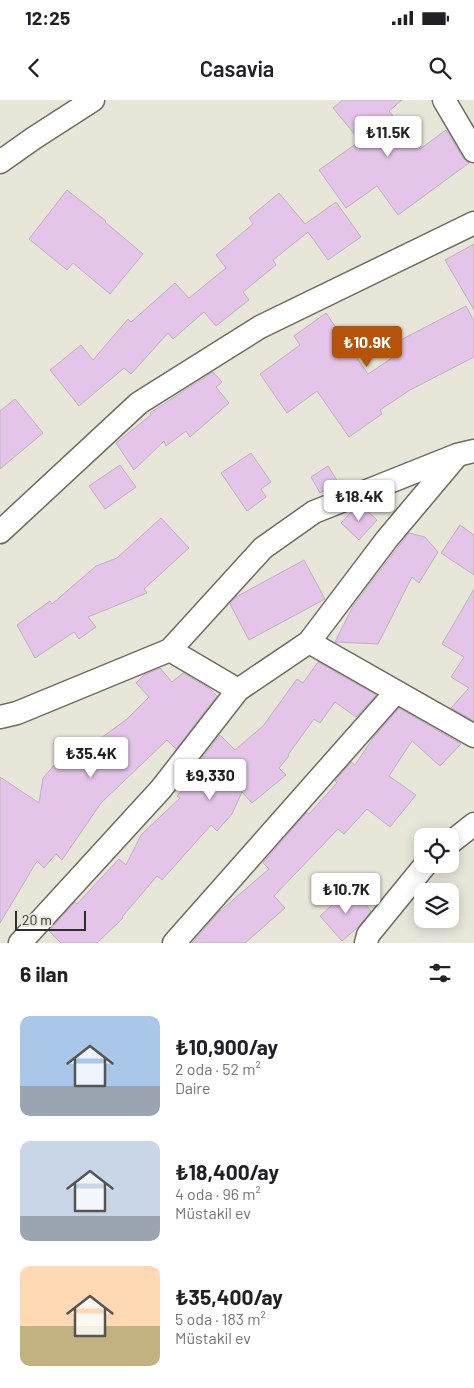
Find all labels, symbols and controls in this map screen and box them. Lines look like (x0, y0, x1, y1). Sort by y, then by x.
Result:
text: 12:25 (25, 6, 70, 29)
icon: back (20, 54, 48, 82)
icon: search (426, 54, 454, 82)
text: Casavia (200, 55, 274, 81)
pin: ₺11.5K (347, 115, 429, 158)
text: ₺11.5K (366, 122, 410, 141)
pin: ₺10.9K (326, 326, 408, 368)
text: ₺10.9K (343, 332, 391, 351)
pin: ₺18.4K (318, 480, 400, 522)
text: ₺18.4K (335, 486, 383, 505)
pin: ₺35.4K (50, 736, 132, 779)
text: ₺35.4K (65, 743, 117, 762)
pin: ₺9,330 (169, 758, 251, 801)
text: ₺9,330 (185, 765, 235, 784)
map controls (414, 828, 459, 928)
button: locate (414, 828, 459, 873)
pin: ₺10.7K (305, 872, 387, 915)
text: ₺10.7K (322, 879, 370, 898)
button: layers (414, 883, 459, 928)
scale bar (15, 908, 86, 931)
text: 20 m (22, 911, 52, 928)
icon: filters (426, 959, 454, 987)
text: 6 ilan (20, 961, 68, 986)
text: ₺10,900/ay (175, 1034, 278, 1059)
icon: home (60, 1036, 120, 1096)
text: 2 oda · 52 m² (175, 1059, 261, 1078)
text: Daire (175, 1078, 211, 1097)
text: ₺18,400/ay (175, 1159, 279, 1184)
icon: home (60, 1161, 120, 1221)
text: 4 oda · 96 m² (175, 1184, 261, 1203)
text: Müstakil ev (175, 1203, 251, 1222)
text: ₺35,400/ay (175, 1284, 283, 1309)
icon: home (60, 1286, 120, 1346)
text: 5 oda · 183 m² (175, 1309, 266, 1328)
text: Müstakil ev (175, 1328, 251, 1347)

